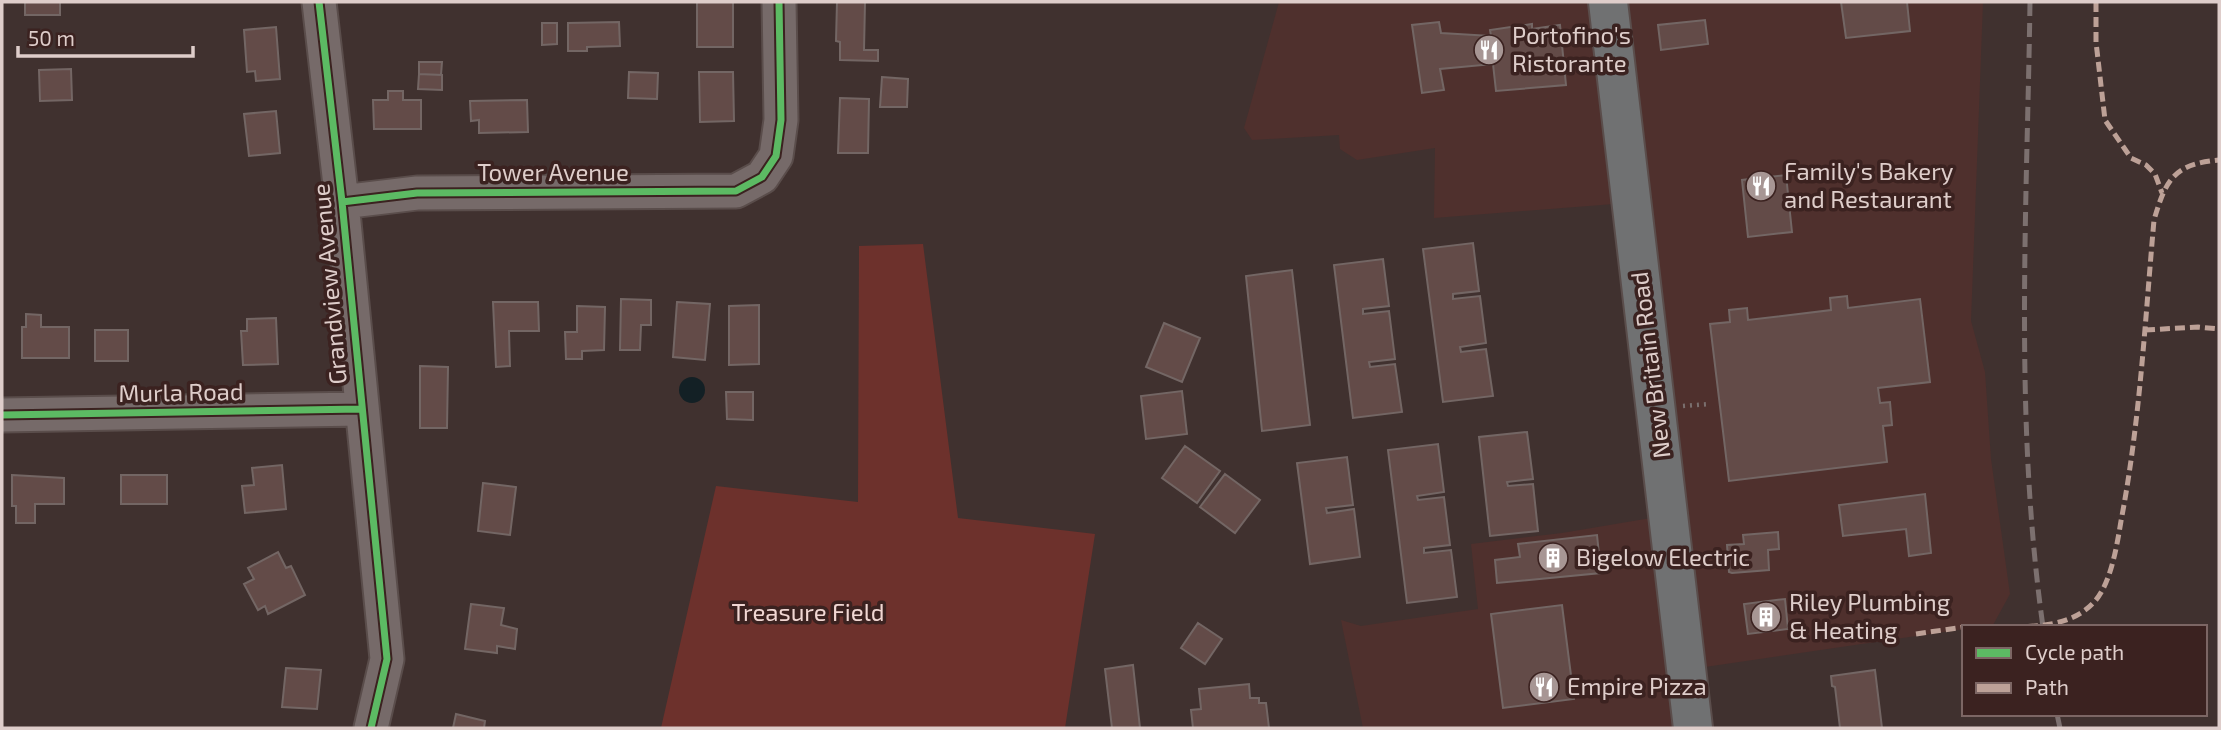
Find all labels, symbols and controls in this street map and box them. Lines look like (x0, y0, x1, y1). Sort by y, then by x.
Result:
scale bar (18, 14, 192, 58)
place label: Portofino's Ristorante (1512, 20, 1631, 77)
text: 50 m (28, 25, 75, 50)
restaurant icon: Portofino's Ristorante (1472, 33, 1506, 67)
place label: Family's Bakery and Restaurant (1784, 156, 1954, 213)
street label: Tower Avenue (477, 157, 629, 186)
restaurant icon: Family's Bakery and Restaurant (1744, 169, 1778, 203)
street label: Grandview Avenue (305, 182, 352, 386)
street label: New Britain Road (1624, 270, 1675, 460)
street label: Murla Road (118, 376, 244, 407)
building icon: Bigelow Electric (1536, 541, 1570, 575)
place label: Bigelow Electric (1576, 542, 1750, 571)
place label: Riley Plumbing & Heating (1789, 587, 1950, 644)
park label: Treasure Field (731, 597, 885, 626)
building icon: Riley Plumbing & Heating (1749, 600, 1783, 634)
legend (1962, 625, 2207, 716)
text: Cycle path (2025, 639, 2124, 664)
restaurant icon: Empire Pizza (1527, 670, 1561, 704)
place label: Empire Pizza (1567, 671, 1707, 700)
text: Path (2025, 674, 2069, 699)

